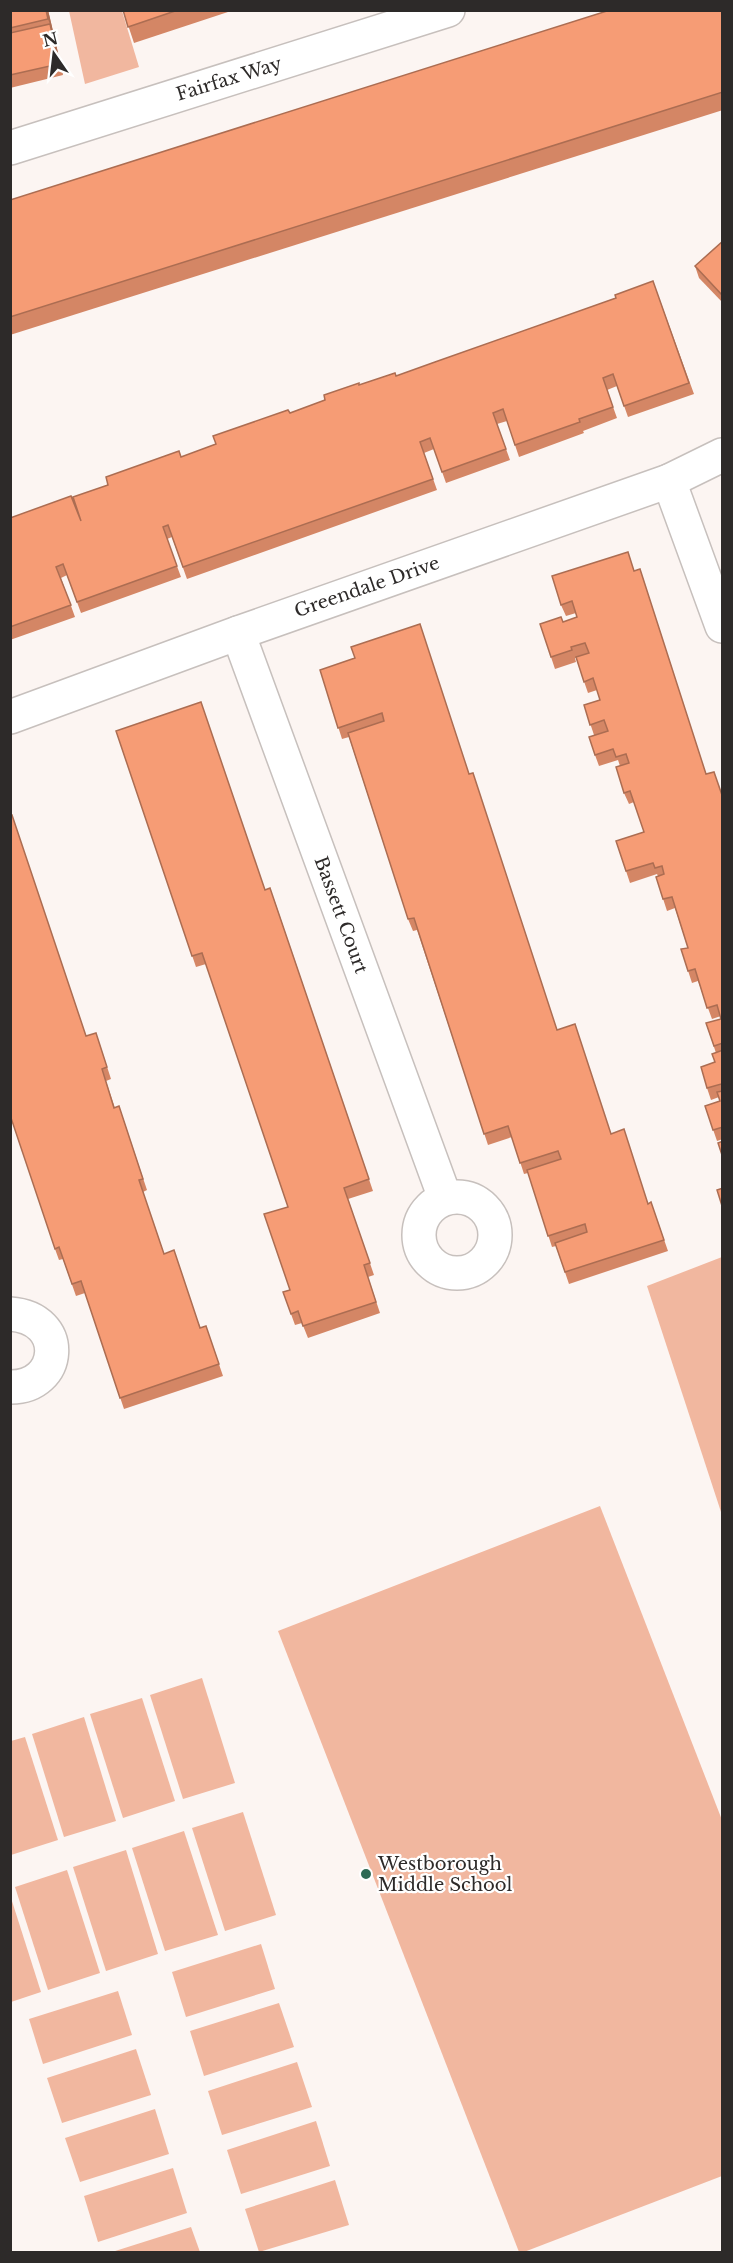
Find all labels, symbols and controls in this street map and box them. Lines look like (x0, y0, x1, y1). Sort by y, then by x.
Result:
north arrow (24, 24, 84, 84)
text: N (41, 28, 60, 51)
street label: Fairfax Way (173, 52, 285, 106)
street label: Greendale Drive (292, 552, 442, 622)
street label: Bassett Court (310, 854, 372, 977)
place label: Westborough Middle School (377, 1853, 513, 1896)
marker: Westborough Middle School (359, 1867, 373, 1881)

